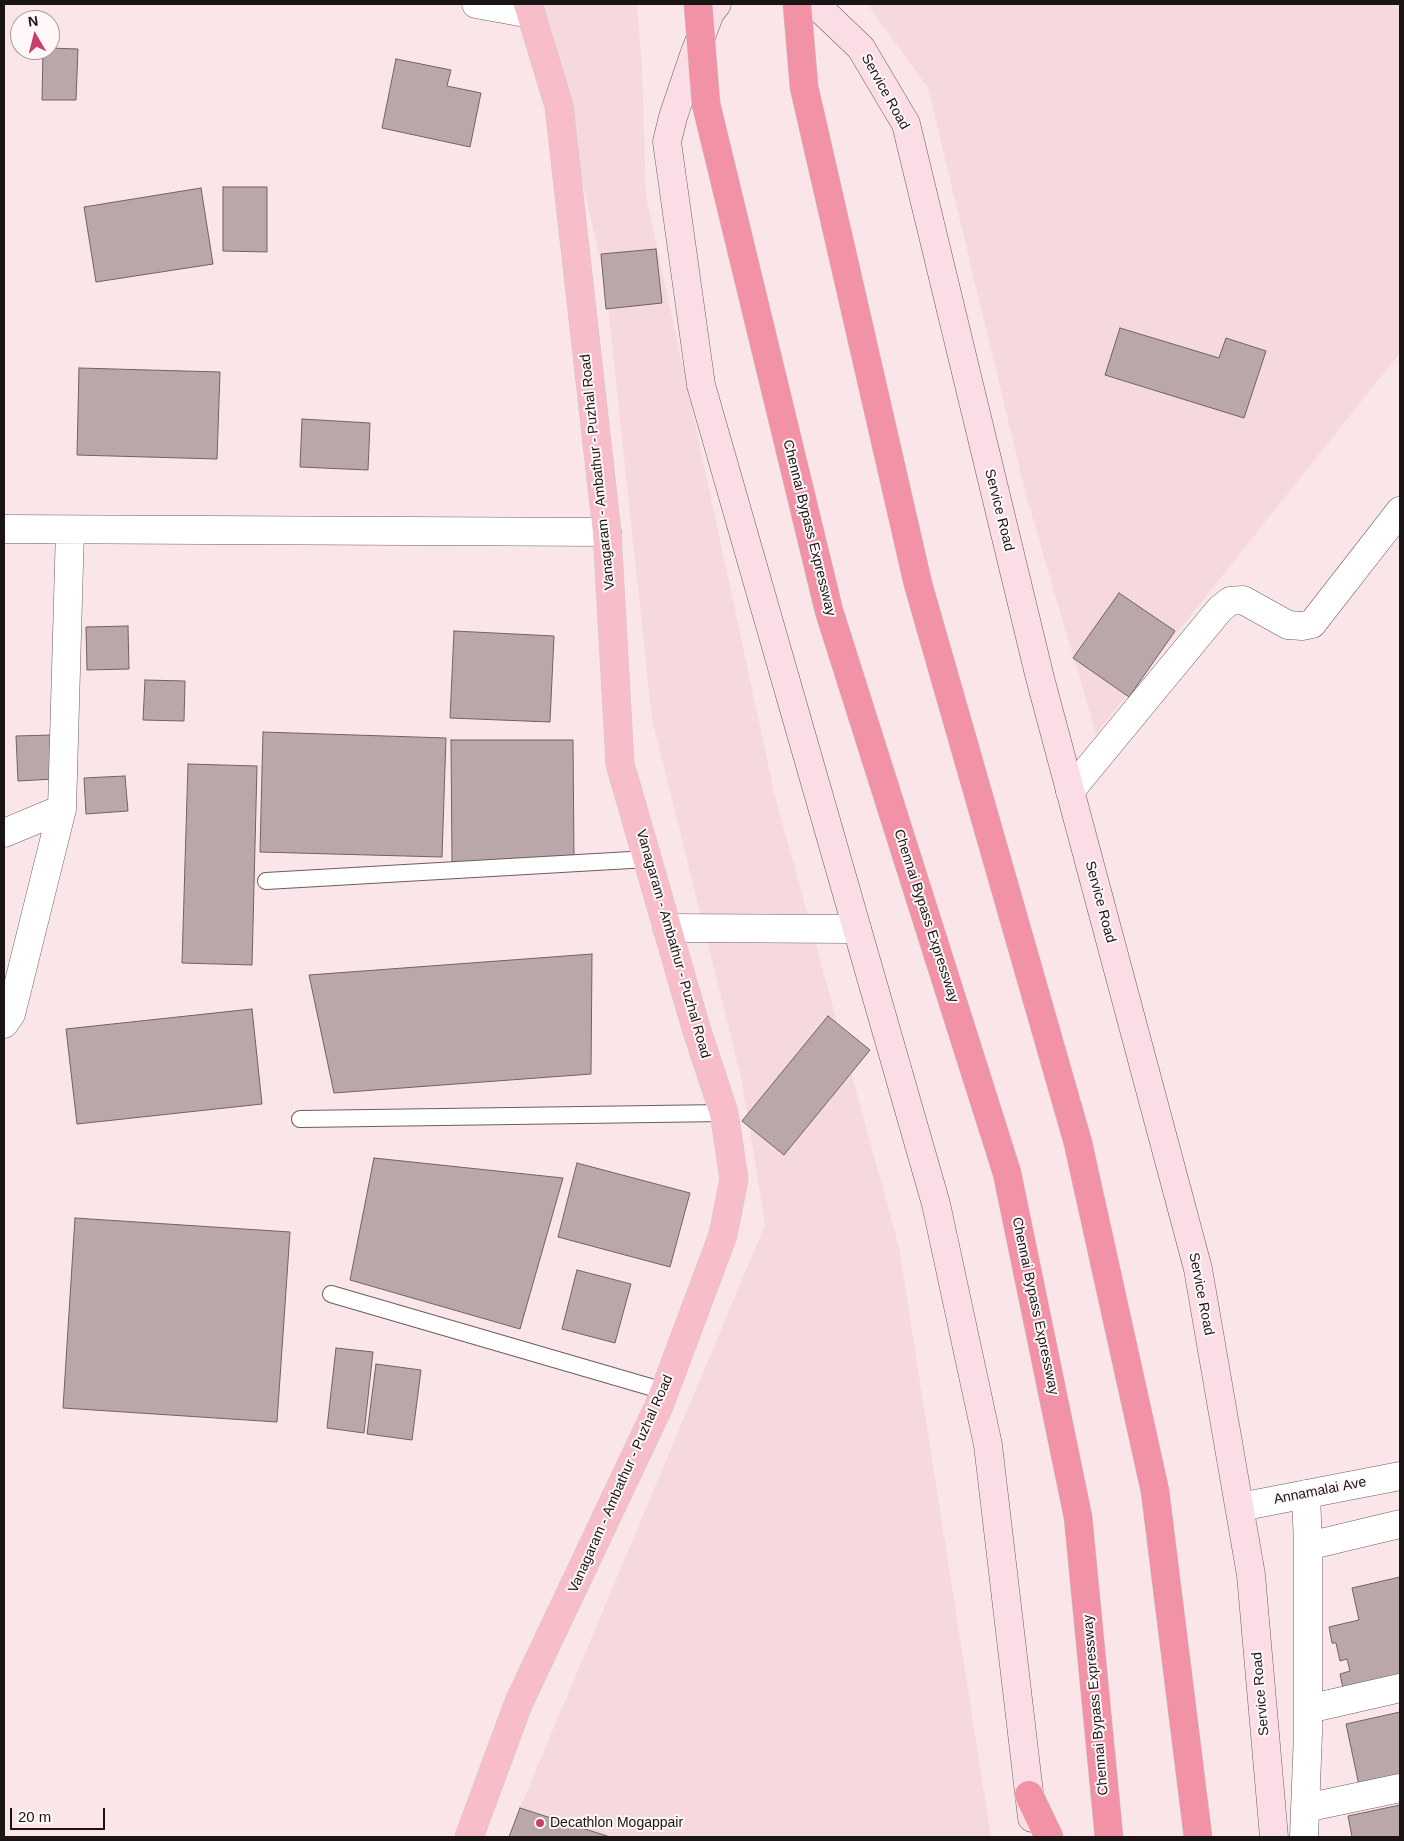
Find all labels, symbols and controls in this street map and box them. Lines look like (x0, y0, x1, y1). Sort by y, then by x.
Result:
north arrow (10, 10, 60, 60)
text: N (27, 13, 39, 30)
street label: Service Road (857, 51, 913, 133)
street label: Vanagaram - Ambathur - Puzhal Road (577, 353, 619, 591)
street label: Chennai Bypass Expressway (779, 438, 839, 618)
street label: Service Road (981, 467, 1017, 553)
street label: Chennai Bypass Expressway (890, 827, 962, 1005)
street label: Vanagaram - Ambathur - Puzhal Road (632, 828, 714, 1060)
street label: Service Road (1081, 859, 1119, 945)
street label: Chennai Bypass Expressway (1008, 1216, 1062, 1396)
street label: Service Road (1185, 1251, 1217, 1337)
street label: Vanagaram - Ambathur - Puzhal Road (565, 1372, 677, 1596)
street label: Annamalai Ave (1272, 1474, 1368, 1508)
street label: Chennai Bypass Expressway (1080, 1614, 1112, 1796)
street label: Service Road (1249, 1651, 1273, 1737)
scale bar (12, 1798, 108, 1830)
text: 20 m (18, 1808, 51, 1825)
place label: Decathlon Mogappair (550, 1815, 683, 1831)
marker: Decathlon Mogappair (534, 1817, 546, 1829)

